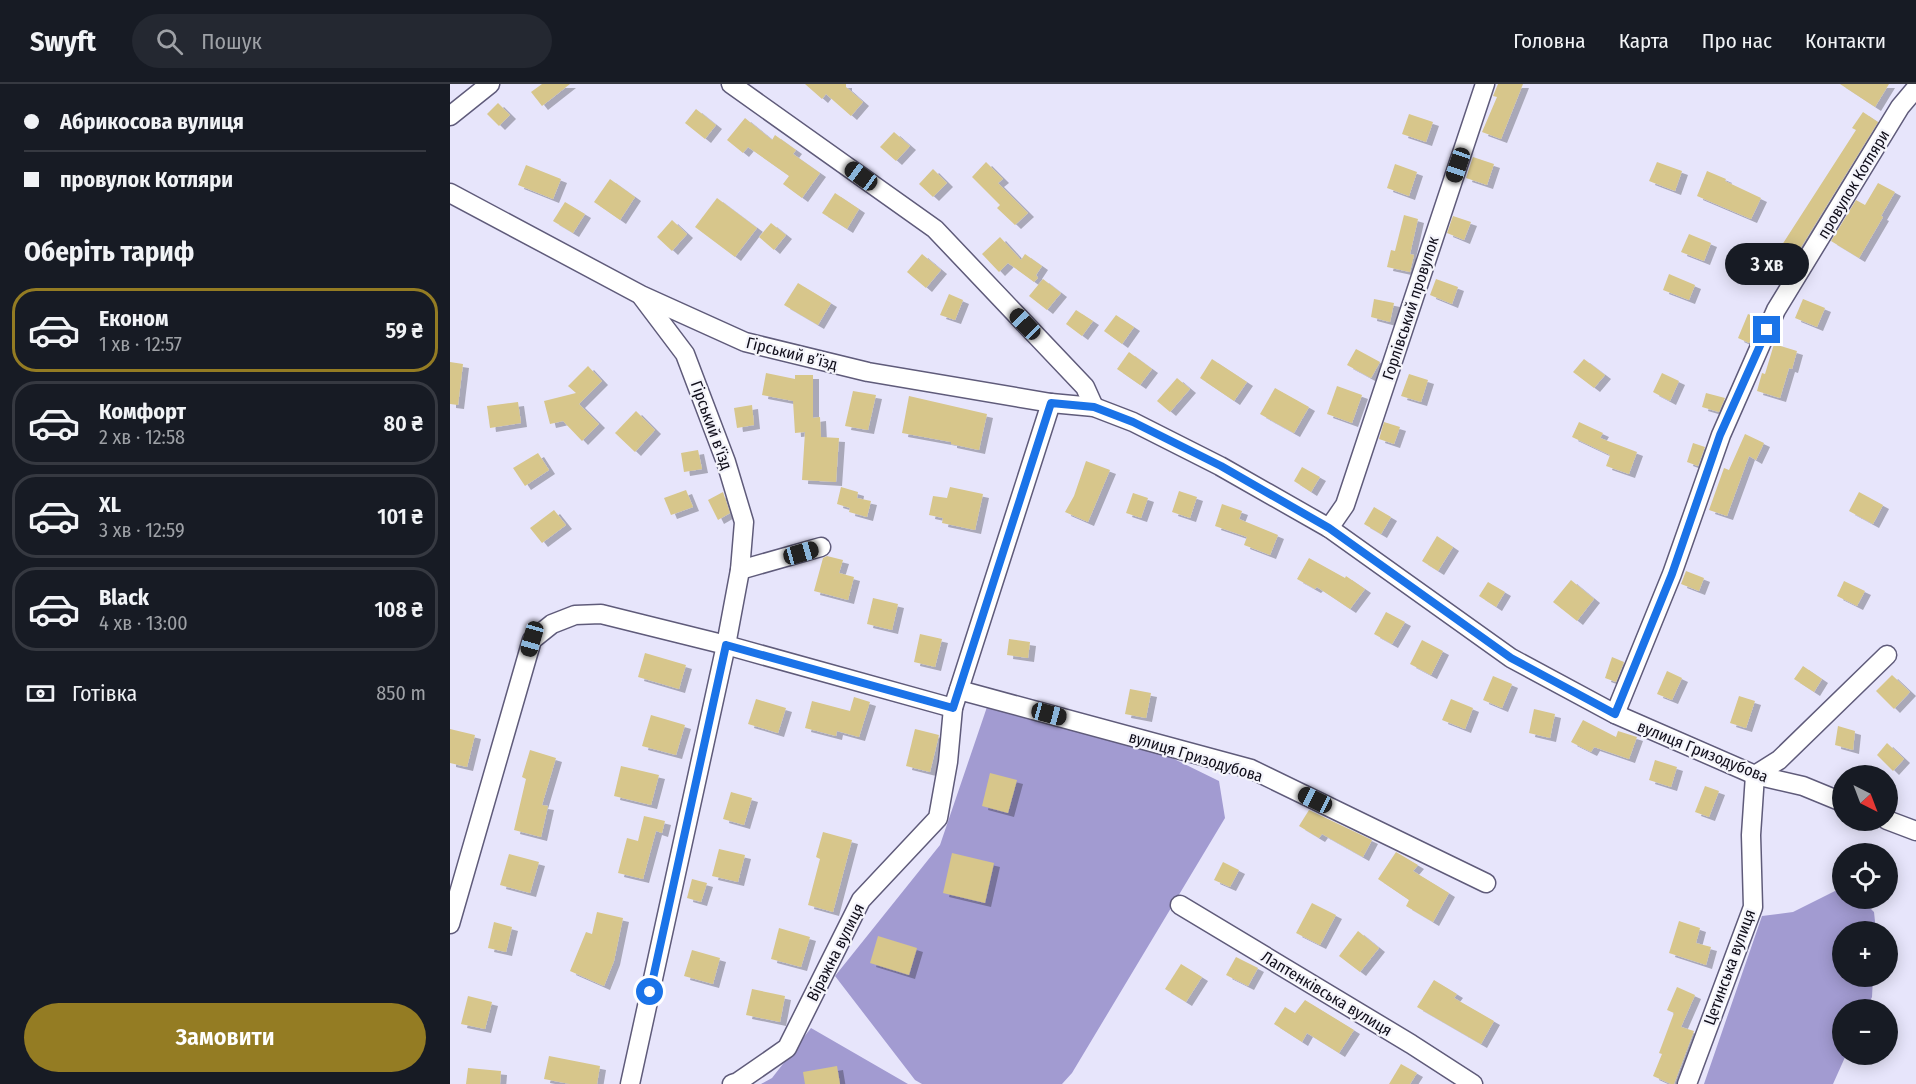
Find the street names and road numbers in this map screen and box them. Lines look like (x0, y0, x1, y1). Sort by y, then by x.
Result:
street label: провулок Котляри (1813, 126, 1893, 242)
street label: Горлівський провулок (1378, 234, 1443, 382)
street label: Гірський в’їзд (744, 333, 840, 374)
street label: Гірський в'їзд (687, 378, 736, 472)
street label: вулиця Гризодубова (1635, 717, 1771, 786)
street label: вулиця Гризодубова (1127, 727, 1265, 786)
street label: Віражна вулиця (803, 900, 868, 1004)
street label: Цетинська вулиця (1700, 907, 1759, 1028)
street label: Лаптенківська вулиця (1258, 947, 1395, 1040)

